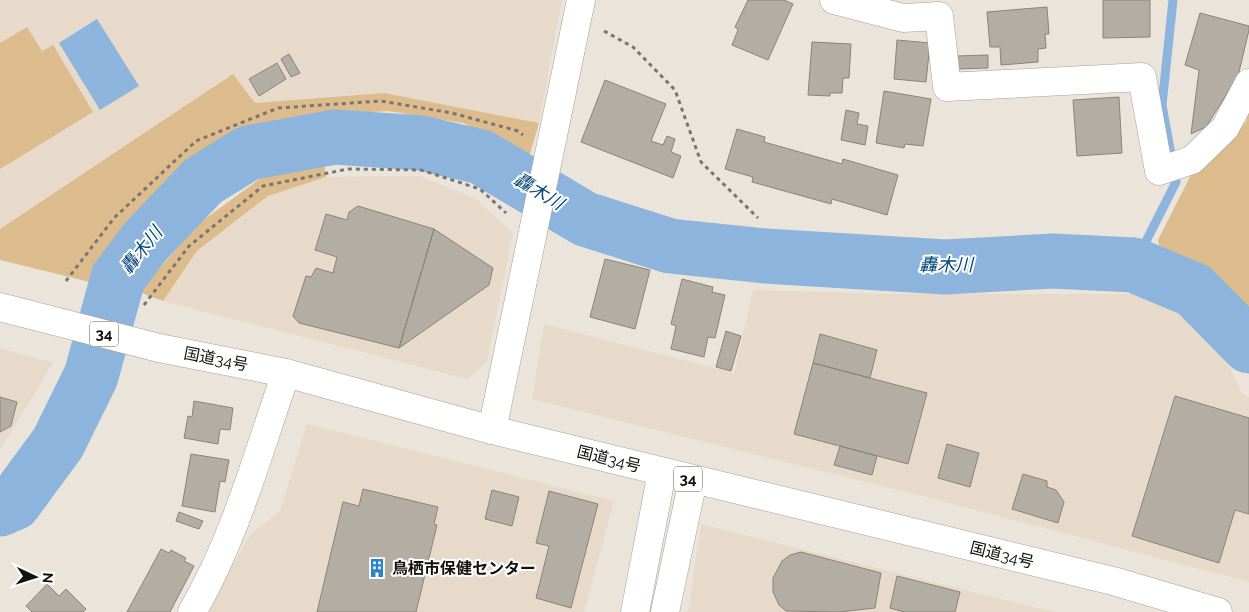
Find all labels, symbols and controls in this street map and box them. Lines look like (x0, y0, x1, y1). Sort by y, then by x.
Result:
water label: 轟木川 (510, 168, 569, 215)
water label: 轟木川 (116, 221, 167, 278)
water label: 轟木川 (919, 254, 975, 275)
road number: 34 (90, 322, 118, 346)
street label: 国道34号 (182, 343, 250, 375)
street label: 国道34号 (575, 442, 643, 476)
road number: 34 (674, 466, 702, 492)
street label: 国道34号 (968, 538, 1036, 572)
north arrow (10, 552, 60, 602)
building icon: 鳥栖市保健センター (366, 557, 388, 579)
place label: 鳥栖市保健センター (392, 559, 536, 578)
text: N (40, 572, 56, 584)

